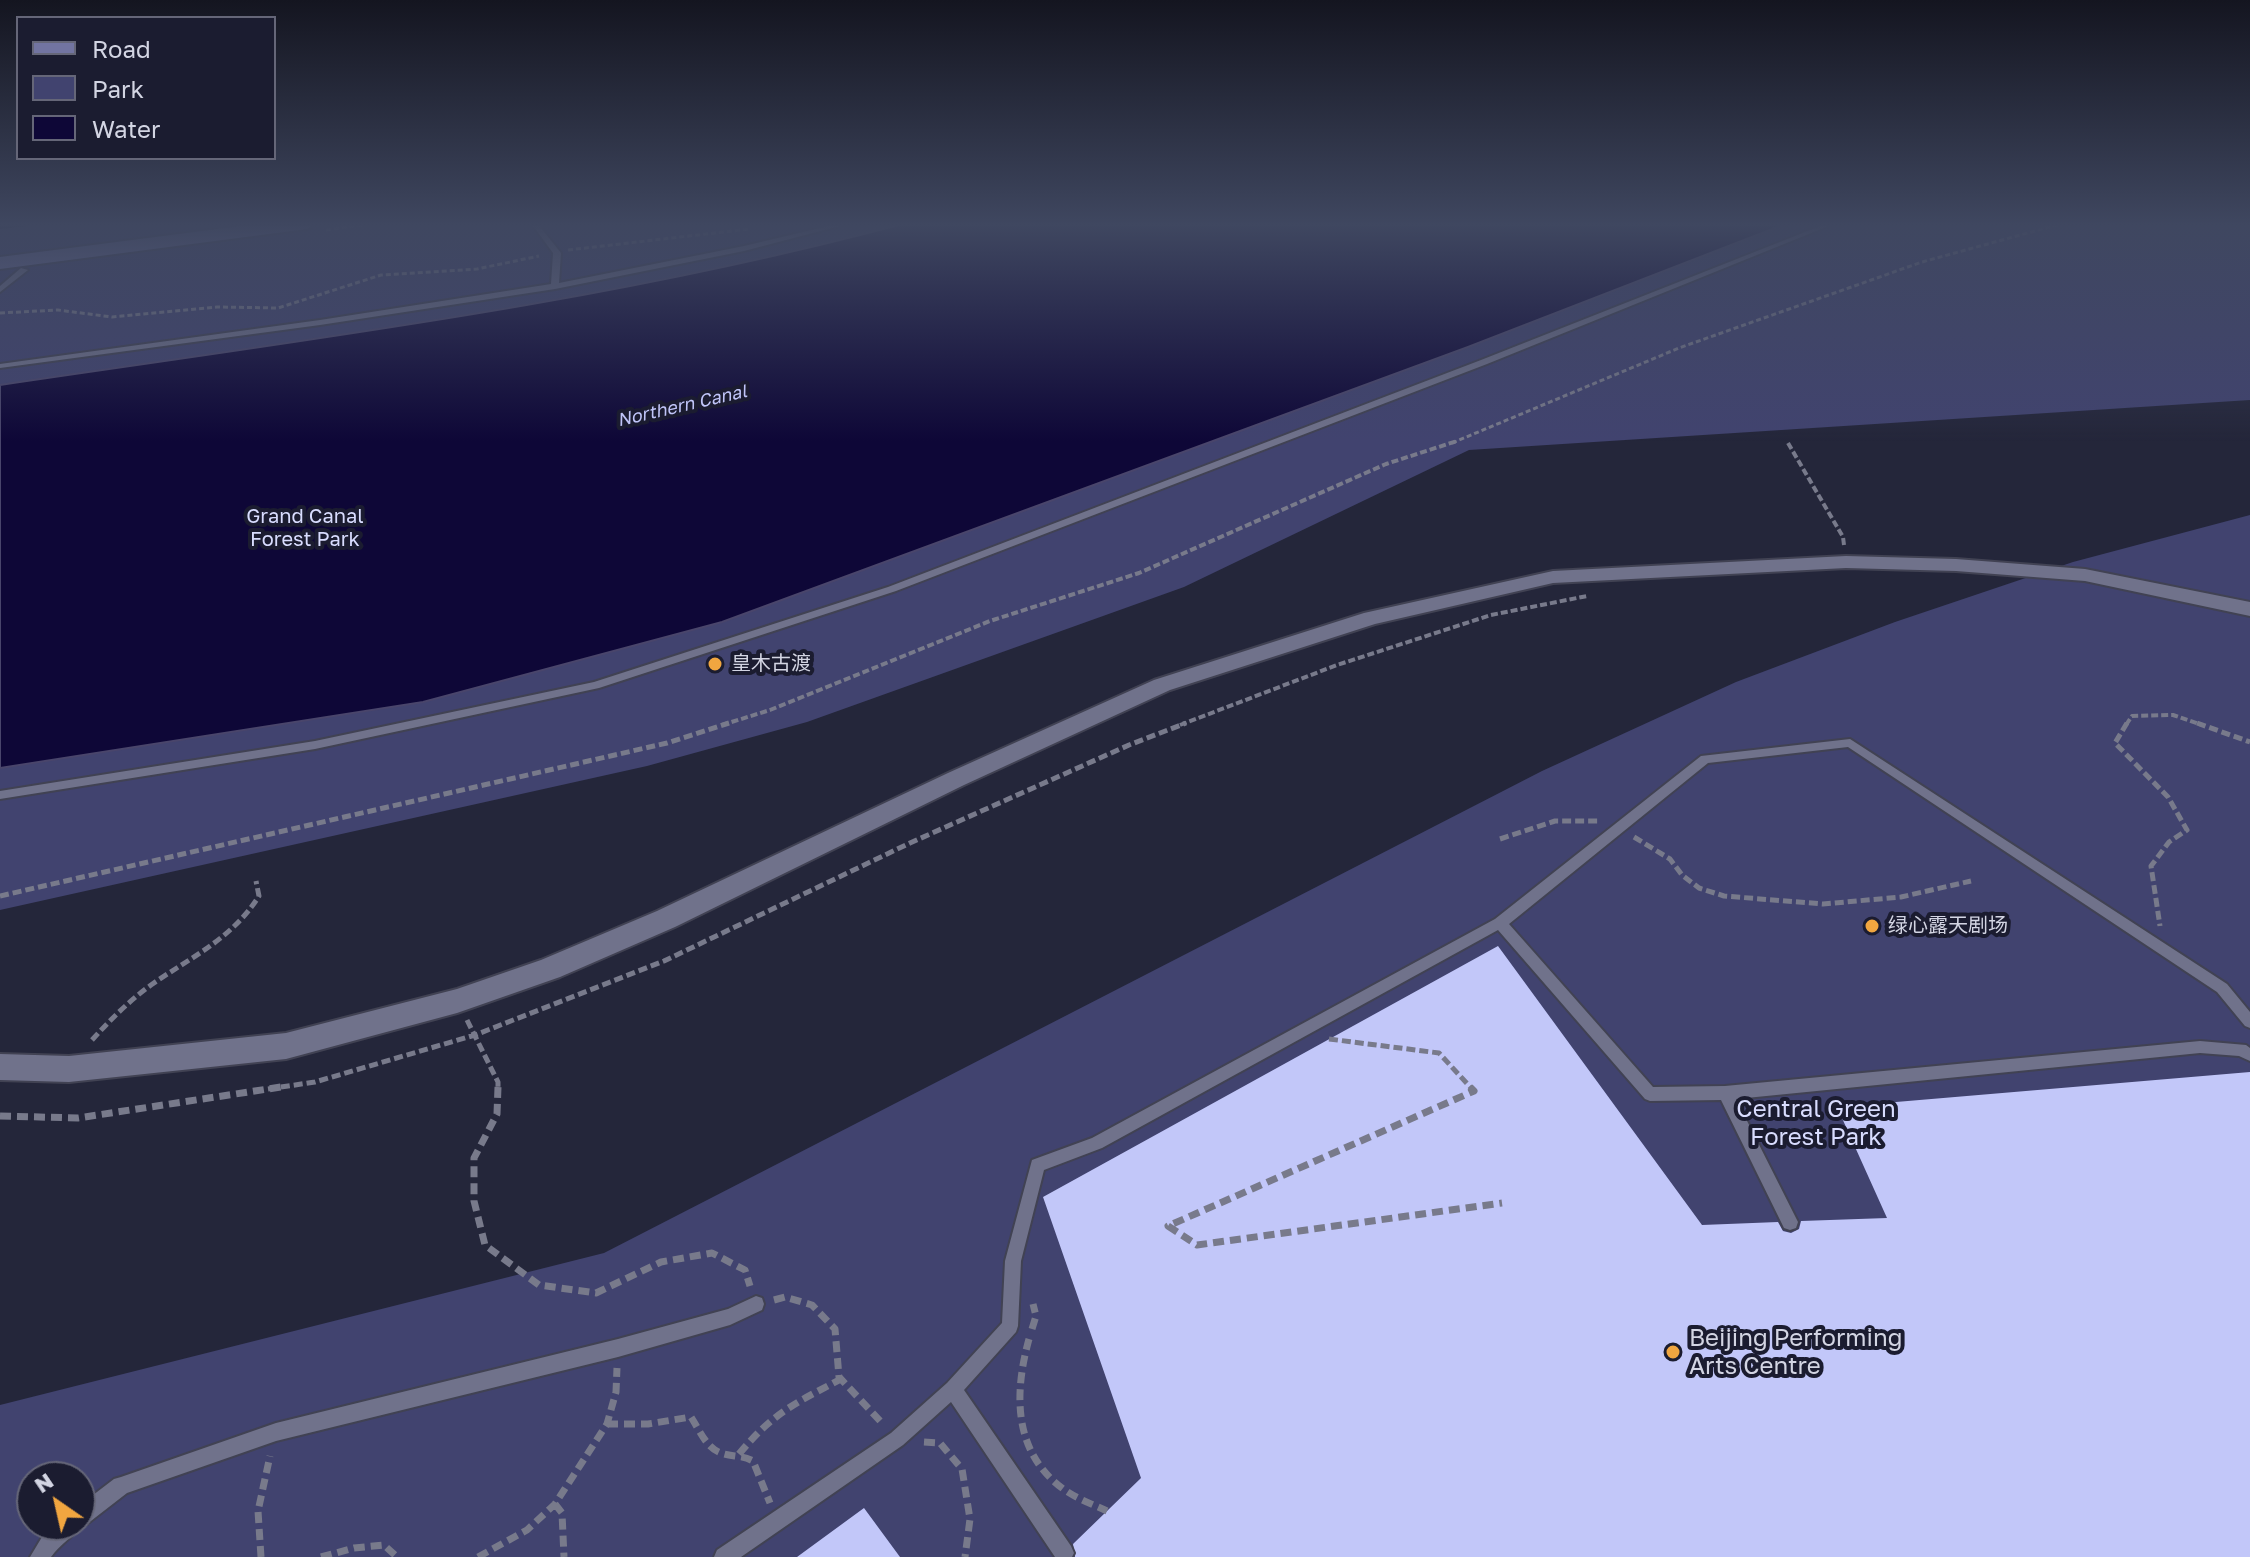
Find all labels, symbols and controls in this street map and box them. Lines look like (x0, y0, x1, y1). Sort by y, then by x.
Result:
legend (16, 16, 276, 160)
text: Road (92, 34, 151, 63)
text: Park (92, 74, 144, 103)
text: Water (92, 114, 160, 143)
water label: Northern Canal (615, 381, 749, 431)
park label: Grand Canal Forest Park (246, 505, 364, 552)
place label: 皇木古渡 (731, 652, 811, 676)
marker: 皇木古渡 (706, 655, 724, 673)
place label: 绿心露天剧场 (1888, 914, 2008, 938)
marker: 绿心露天剧场 (1863, 917, 1881, 935)
park label: Central Green Forest Park (1736, 1095, 1896, 1151)
place label: Beijing Performing Arts Centre (1689, 1324, 1903, 1380)
marker: Beijing Performing Arts Centre (1664, 1343, 1682, 1361)
north arrow (16, 1461, 96, 1541)
text: N (29, 1466, 58, 1498)

